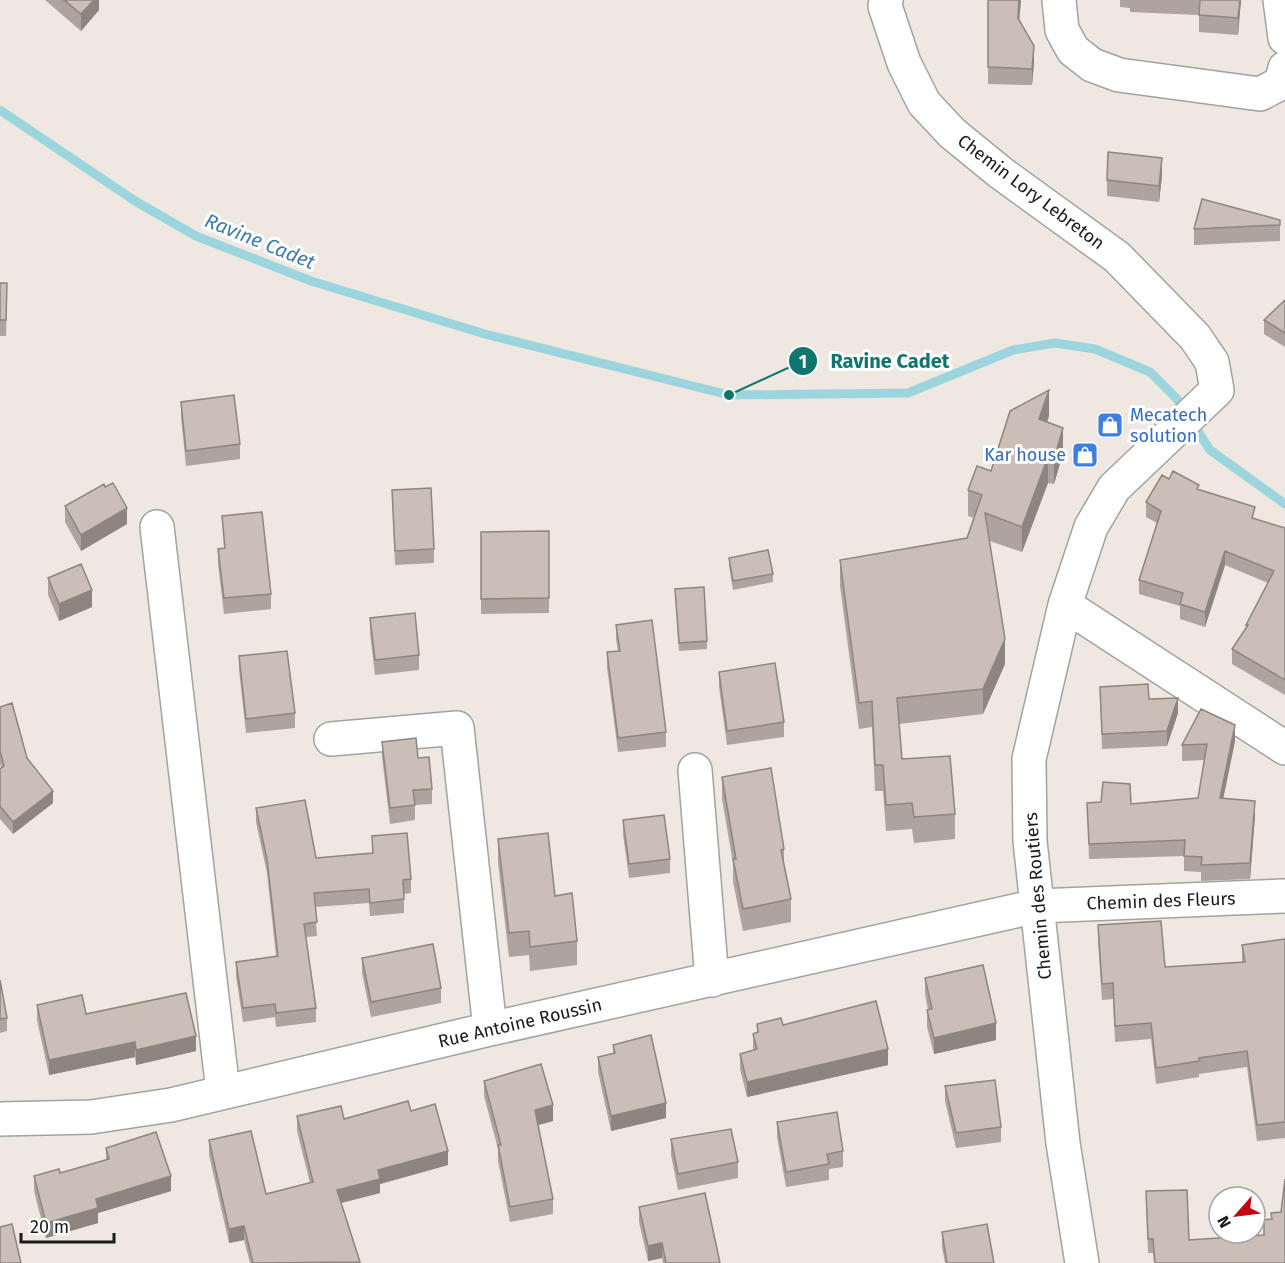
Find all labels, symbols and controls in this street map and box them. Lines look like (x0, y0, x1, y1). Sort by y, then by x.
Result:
street label: Chemin Lory Lebreton (953, 130, 1109, 254)
water label: Ravine Cadet (201, 208, 319, 274)
callout: Ravine Cadet (788, 342, 961, 380)
text: Ravine Cadet (830, 349, 950, 373)
text: 1 (799, 351, 807, 373)
place label: Mecatech solution (1130, 404, 1207, 447)
shop icon: Mecatech solution (1095, 410, 1125, 440)
shop icon: Kar house (1070, 440, 1100, 470)
place label: Kar house (984, 444, 1066, 466)
street label: Chemin des Routiers (1020, 811, 1056, 981)
street label: Chemin des Fleurs (1086, 887, 1236, 915)
street label: Rue Antoine Roussin (436, 993, 604, 1053)
north arrow (1207, 1185, 1267, 1245)
scale bar (21, 1206, 114, 1244)
text: N (1213, 1213, 1235, 1231)
text: 20 m (30, 1216, 69, 1238)

